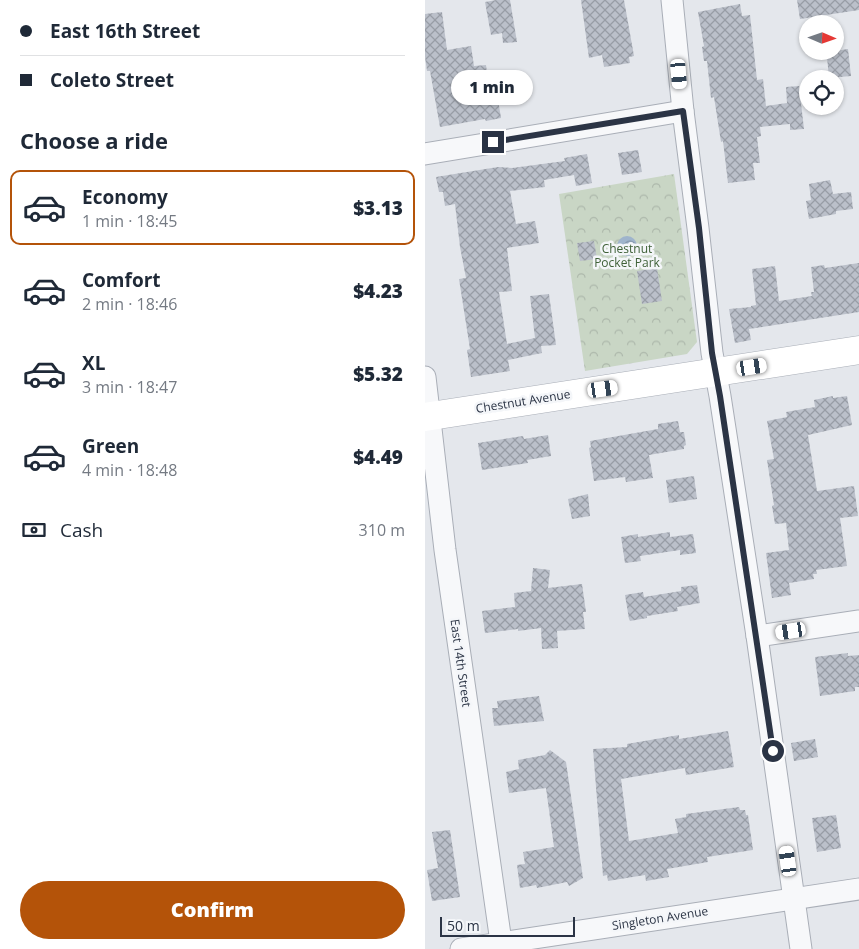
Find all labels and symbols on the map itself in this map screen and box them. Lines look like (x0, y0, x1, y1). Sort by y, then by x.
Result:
north arrow (799, 15, 844, 60)
car (670, 58, 687, 90)
callout: 1 min (452, 70, 534, 104)
route end (482, 131, 504, 153)
park label: Chestnut Pocket Park (594, 240, 661, 271)
car (736, 357, 767, 377)
car (587, 379, 618, 399)
street label: Chestnut Avenue (474, 385, 572, 417)
street label: East 14th Street (446, 618, 476, 708)
car (775, 621, 806, 641)
route start (762, 740, 784, 762)
car (778, 845, 797, 877)
street label: Singleton Avenue (611, 902, 709, 934)
scale bar (440, 914, 575, 937)

